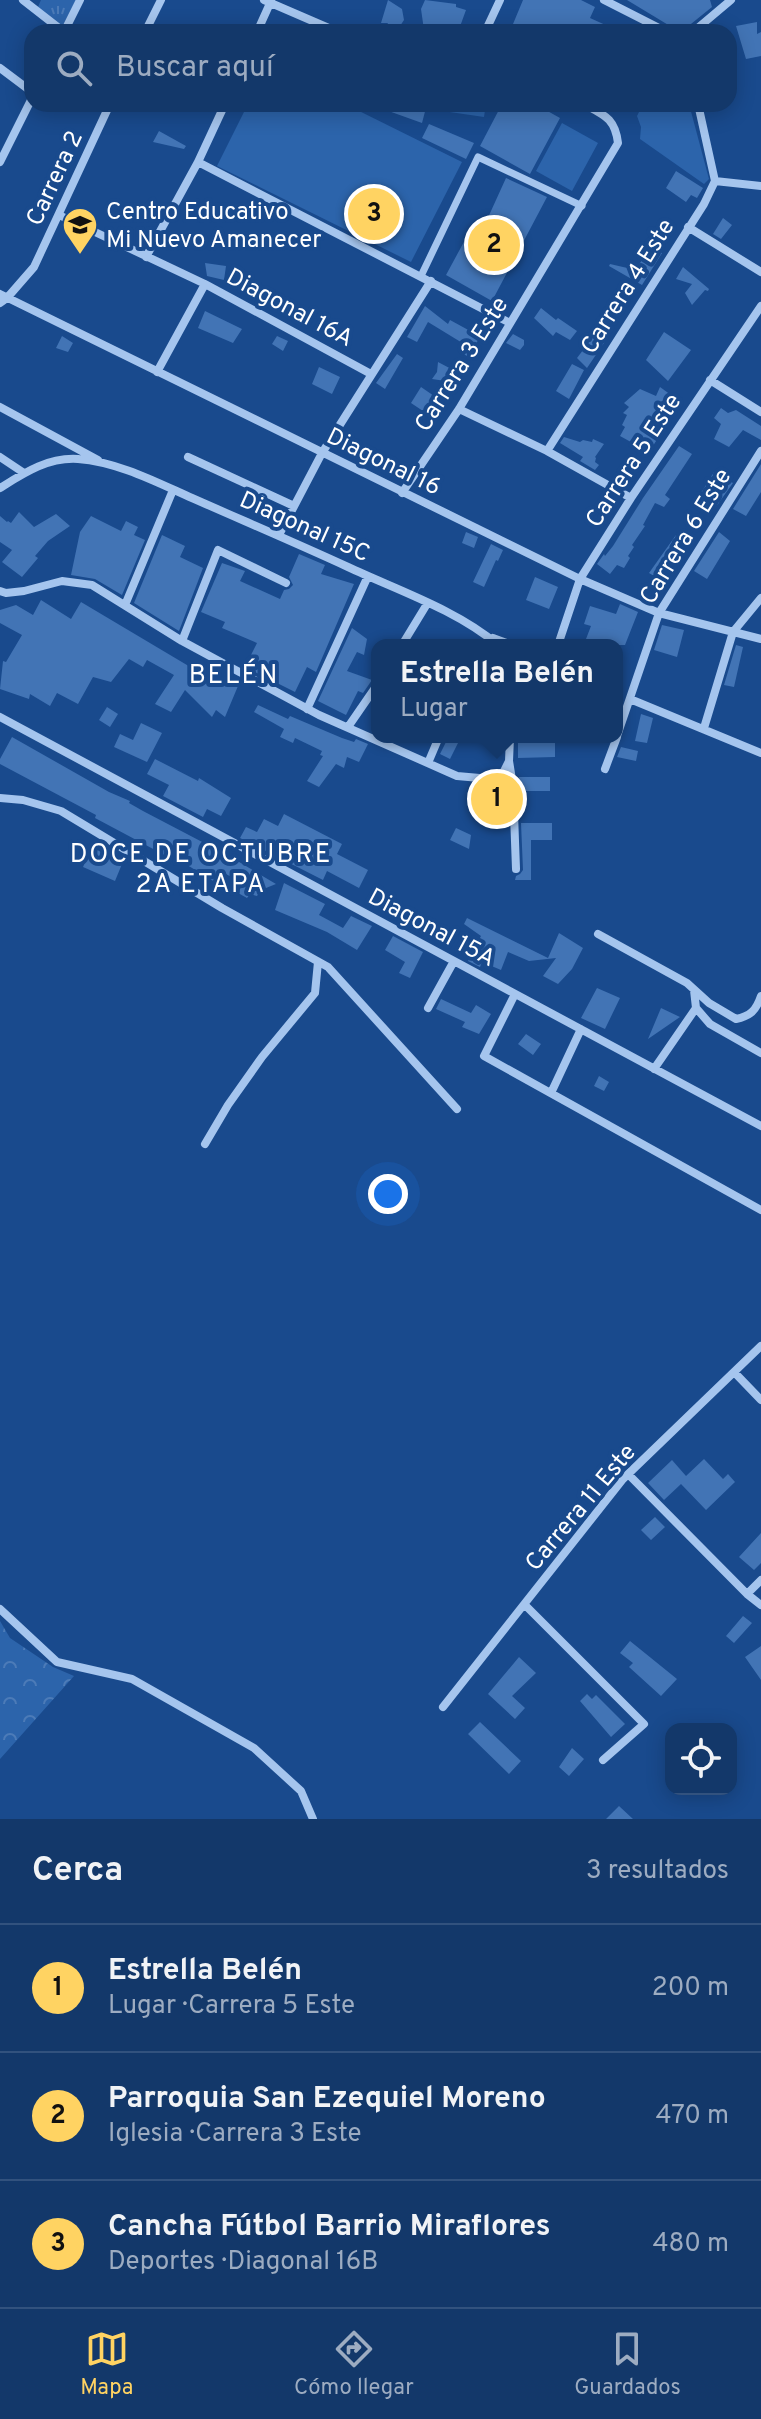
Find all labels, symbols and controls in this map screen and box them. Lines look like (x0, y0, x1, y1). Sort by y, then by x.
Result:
search box (24, 24, 737, 112)
icon: search (52, 46, 96, 90)
text: Buscar aquí (116, 50, 274, 87)
street label: Carrera 2 (21, 127, 91, 231)
pin: 3 (348, 184, 400, 244)
place label: Centro Educativo Mi Nuevo Amanecer (106, 198, 322, 256)
school or university icon: Centro Educativo Mi Nuevo Amanecer (61, 206, 99, 256)
street label: Carrera 4 Este (575, 214, 682, 360)
pin: 2 (468, 215, 520, 275)
street label: Diagonal 16A (220, 263, 358, 355)
street label: Carrera 3 Este (409, 292, 516, 438)
street label: Carrera 5 Este (580, 388, 689, 534)
street label: Diagonal 16 (321, 422, 445, 503)
street label: Carrera 6 Este (634, 464, 739, 610)
street label: Diagonal 15C (234, 486, 374, 570)
popup (371, 639, 623, 743)
text: Estrella Belén (400, 656, 594, 693)
district label: BELÉN (189, 658, 279, 693)
text: Lugar (400, 693, 468, 726)
pin: 1 (471, 769, 523, 829)
district label: DOCE DE OCTUBRE 2A ETAPA (70, 839, 332, 902)
street label: Diagonal 15A (362, 883, 500, 975)
your location (368, 1174, 408, 1214)
street label: Carrera 11 Este (520, 1439, 643, 1578)
map controls (665, 1723, 737, 1795)
button: locate (665, 1723, 737, 1795)
text: Cerca (32, 1850, 123, 1893)
text: 3 resultados (586, 1855, 729, 1888)
text: Estrella Belén (108, 1953, 302, 1990)
text: 1 (53, 1972, 63, 2005)
text: 200 m (652, 1972, 729, 2005)
text: Lugar · Carrera 5 Este (108, 1990, 355, 2023)
text: Parroquia San Ezequiel Moreno (108, 2081, 546, 2118)
text: 2 (50, 2100, 66, 2133)
text: 470 m (655, 2100, 729, 2133)
text: Iglesia · Carrera 3 Este (108, 2118, 362, 2151)
text: Cancha Fútbol Barrio Miraflores (108, 2209, 551, 2246)
text: 3 (50, 2228, 66, 2261)
text: 480 m (652, 2228, 729, 2261)
text: Deportes · Diagonal 16B (108, 2246, 378, 2279)
tab: Mapa (80, 2327, 133, 2402)
tab: Cómo llegar (294, 2327, 414, 2402)
tab: Guardados (574, 2327, 681, 2402)

